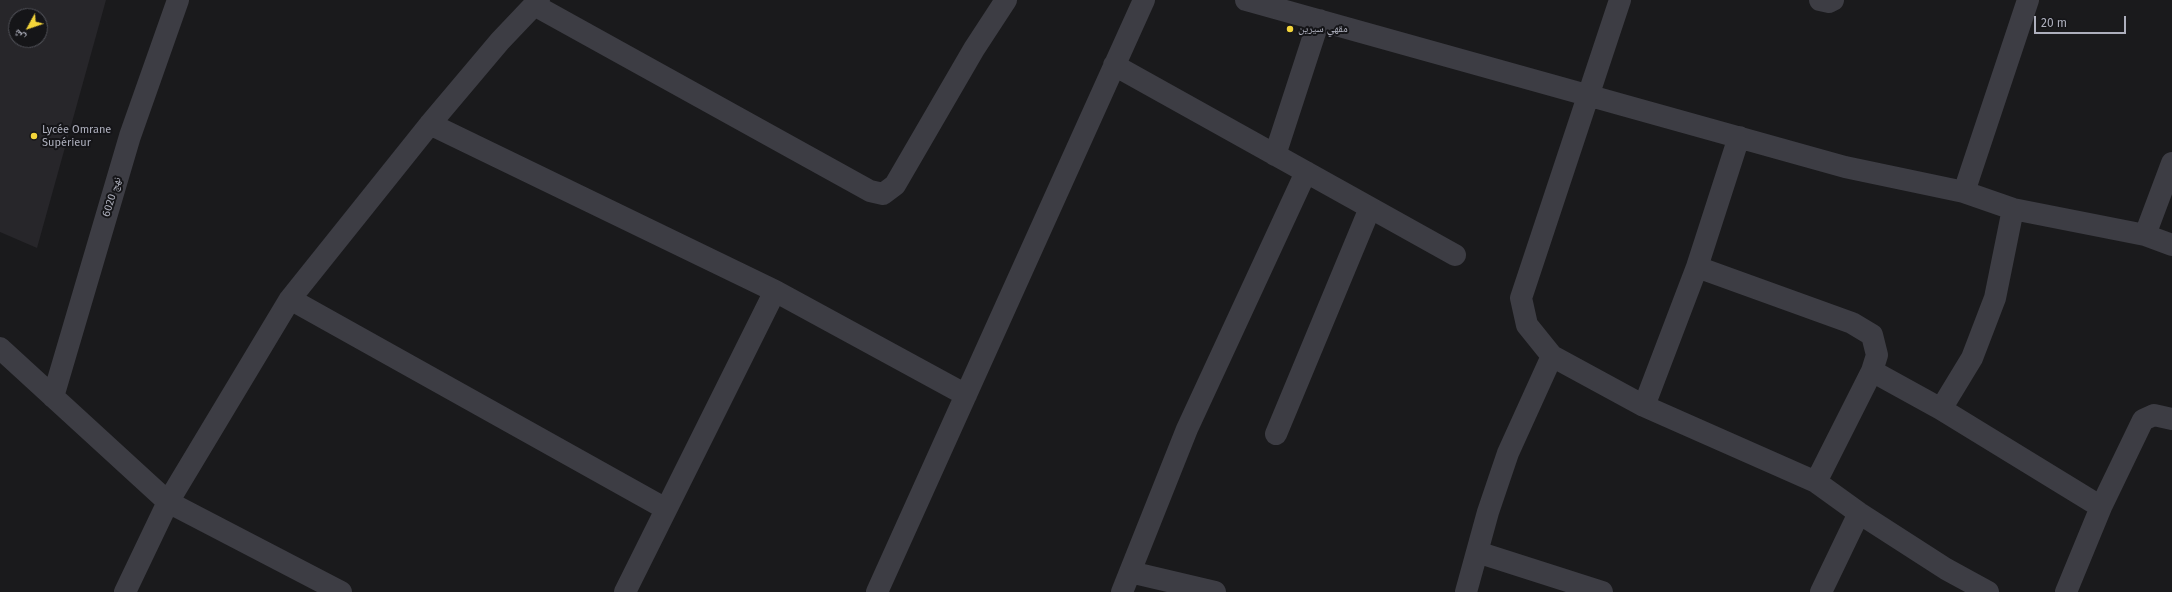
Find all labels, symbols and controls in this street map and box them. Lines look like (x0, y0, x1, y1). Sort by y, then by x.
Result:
north arrow (8, 8, 48, 48)
scale bar (2036, 8, 2128, 34)
text: 20 m (2041, 16, 2067, 30)
place label: مقهي سيرين (1298, 22, 1348, 36)
marker: مقهي سيرين (1285, 24, 1295, 34)
text: ش (10, 27, 28, 44)
place label: Lycée Omrane Supérieur (42, 123, 111, 149)
marker: Lycée Omrane Supérieur (29, 131, 39, 141)
street label: نهج 6020 (100, 176, 124, 218)

